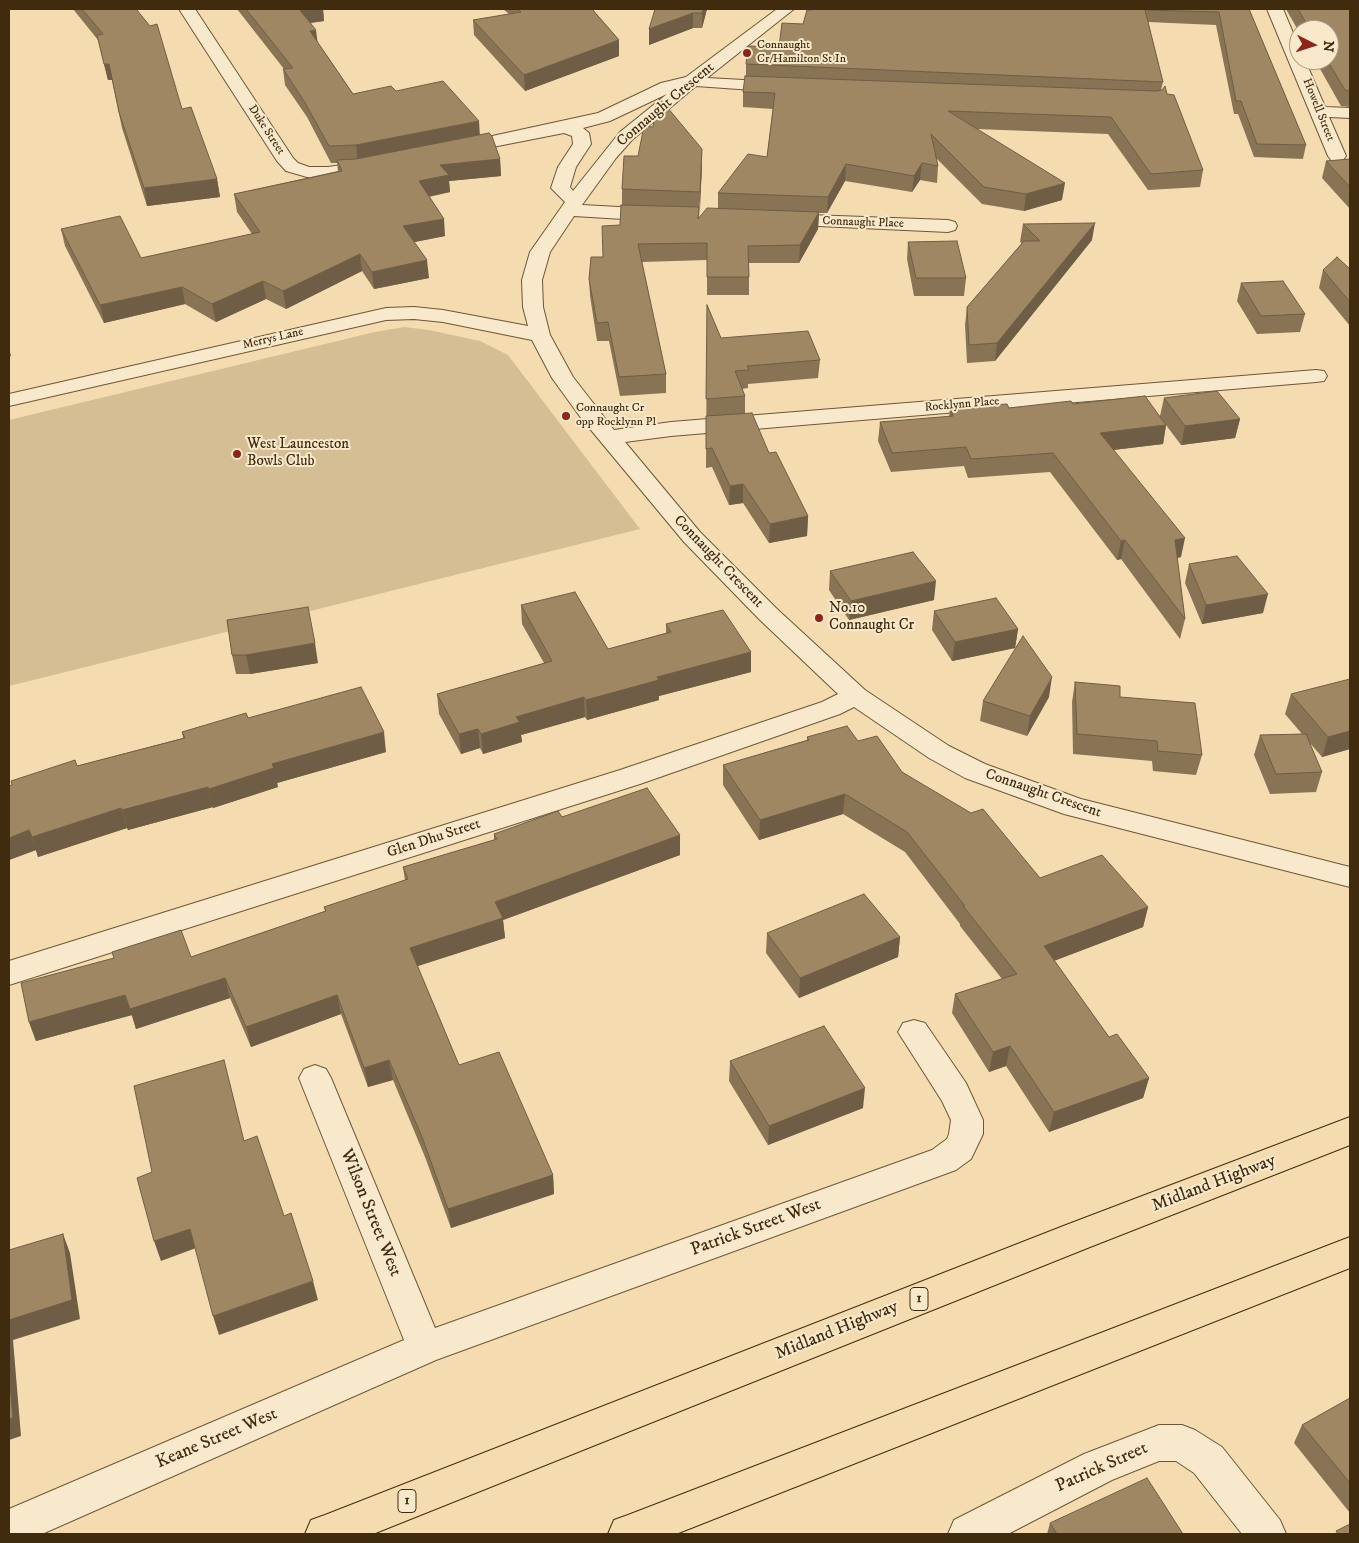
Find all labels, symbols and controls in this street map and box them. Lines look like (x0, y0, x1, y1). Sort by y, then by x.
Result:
north arrow (1289, 20, 1339, 70)
place label: Connaught Cr/Hamilton St In (757, 39, 846, 67)
text: N (1318, 40, 1337, 53)
marker: Connaught Cr/Hamilton St In (741, 47, 753, 59)
street label: Connaught Crescent (614, 59, 718, 151)
street label: Howell Street (1299, 76, 1337, 144)
street label: Duke Street (245, 102, 287, 158)
street label: Connaught Place (822, 214, 904, 232)
street label: Merrys Lane (241, 325, 305, 353)
street label: Rocklynn Place (924, 395, 1000, 415)
place label: Connaught Cr opp Rocklynn Pl (576, 402, 656, 430)
marker: Connaught Cr opp Rocklynn Pl (560, 410, 572, 422)
place label: West Launceston Bowls Club (247, 436, 349, 471)
marker: West Launceston Bowls Club (231, 448, 243, 460)
street label: Connaught Crescent (669, 512, 767, 612)
place label: No.10 Connaught Cr (829, 600, 914, 635)
marker: No.10 Connaught Cr (813, 612, 825, 624)
street label: Connaught Crescent (983, 766, 1103, 822)
street label: Glen Dhu Street (385, 815, 483, 863)
street label: Wilson Street West (335, 1146, 405, 1280)
street label: Midland Highway (1149, 1150, 1279, 1218)
street label: Patrick Street West (688, 1194, 824, 1262)
road number: 1 (910, 1288, 928, 1310)
street label: Midland Highway (772, 1296, 902, 1366)
street label: Keane Street West (153, 1404, 281, 1474)
street label: Patrick Street (1053, 1438, 1151, 1498)
road number: 1 (398, 1490, 416, 1512)

